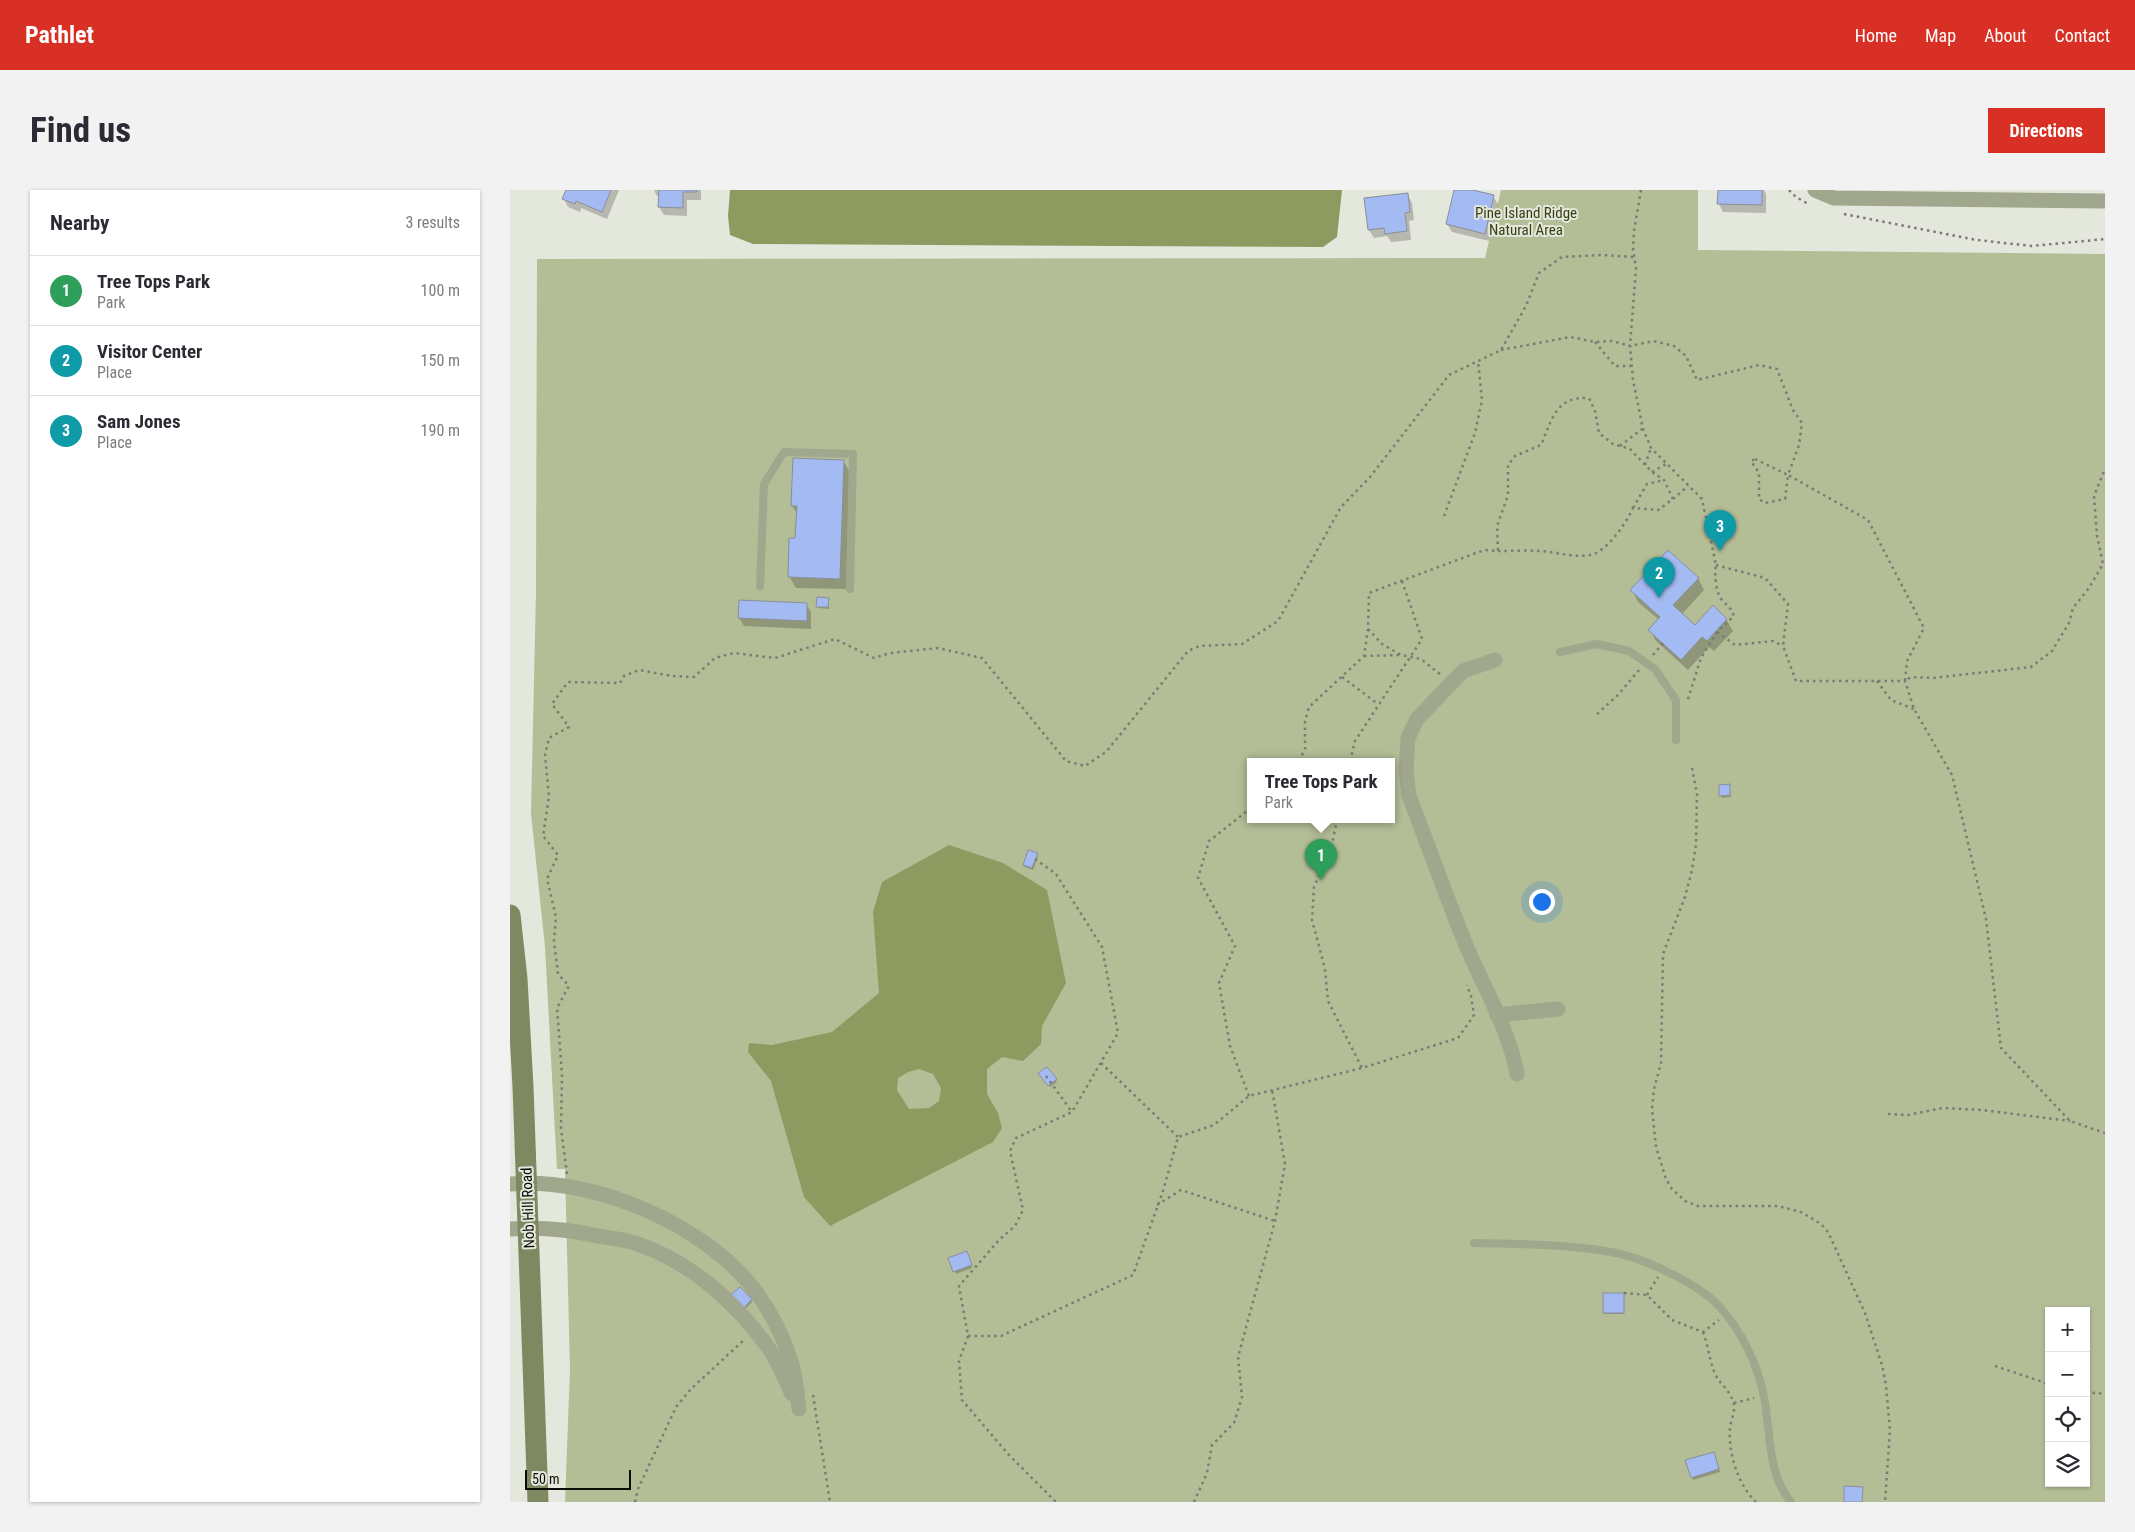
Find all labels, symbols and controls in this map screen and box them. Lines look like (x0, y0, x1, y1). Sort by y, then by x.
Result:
text: Pathlet (25, 21, 94, 49)
text: Home (1855, 25, 1897, 46)
text: Map (1925, 25, 1956, 46)
text: About (1984, 25, 2026, 46)
text: Contact (2054, 25, 2110, 46)
button: Directions (1988, 108, 2105, 153)
text: Find us (30, 110, 131, 151)
park label: Pine Island Ridge Natural Area (1475, 204, 1577, 239)
text: Nearby (50, 211, 109, 235)
text: 3 results (405, 213, 460, 232)
text: Tree Tops Park (97, 270, 210, 293)
text: 1 (62, 281, 70, 300)
text: 100 m (421, 281, 460, 300)
text: Park (97, 293, 126, 312)
text: Visitor Center (97, 340, 202, 363)
text: 2 (62, 351, 70, 370)
text: 150 m (421, 351, 460, 370)
text: Place (97, 363, 132, 382)
text: Sam Jones (97, 410, 181, 433)
text: 3 (62, 421, 70, 440)
text: 190 m (421, 421, 460, 440)
text: Place (97, 433, 132, 452)
pin: 3 (1704, 510, 1736, 551)
pin: 2 (1643, 557, 1675, 598)
popup (1247, 758, 1395, 823)
text: Tree Tops Park (1264, 770, 1378, 793)
text: Park (1264, 793, 1293, 812)
pin: 1 (1305, 839, 1337, 880)
your location (1529, 889, 1555, 915)
street label: Nob Hill Road (518, 1167, 538, 1249)
map controls (2045, 1307, 2090, 1487)
button: + (2045, 1307, 2090, 1352)
button: − (2045, 1352, 2090, 1397)
button: locate (2045, 1397, 2090, 1442)
button: layers (2045, 1442, 2090, 1487)
scale bar (525, 1467, 631, 1490)
text: 50 m (532, 1471, 560, 1487)

